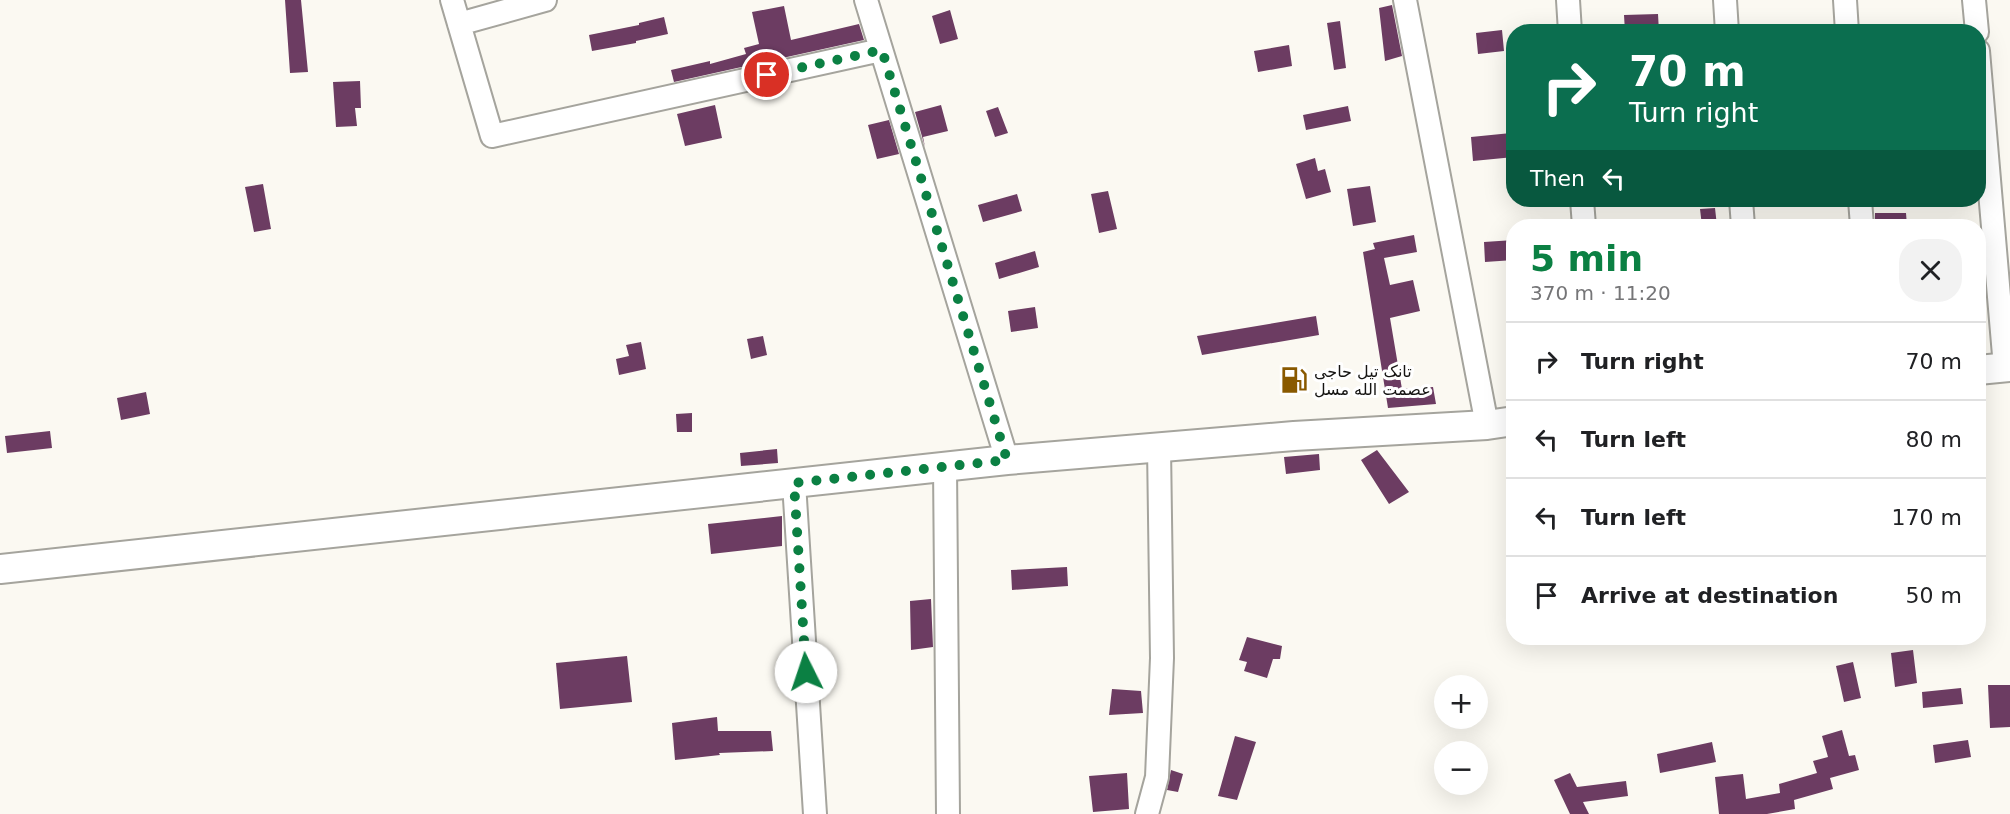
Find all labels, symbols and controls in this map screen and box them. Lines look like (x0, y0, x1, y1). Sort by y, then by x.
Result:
text: 70 m (1629, 47, 1746, 96)
icon: right (1530, 48, 1608, 126)
pin (741, 49, 792, 100)
icon: arrive (750, 58, 783, 91)
text: Turn right (1629, 97, 1758, 128)
icon: left (1597, 162, 1630, 195)
text: Then (1530, 166, 1585, 191)
text: 5 min (1530, 238, 1643, 279)
button: close (1899, 239, 1962, 302)
text: 370 m · 11:20 (1530, 281, 1671, 305)
icon: right (1530, 345, 1563, 378)
text: Turn right (1581, 349, 1704, 374)
text: 70 m (1906, 349, 1962, 374)
place label: تانک تیل حاجی عصمت الله مسل (1314, 362, 1431, 399)
fuel station icon: تانک تیل حاجی عصمت الله مسل (1279, 365, 1309, 395)
icon: left (1530, 423, 1563, 456)
text: Turn left (1581, 427, 1686, 452)
text: 80 m (1906, 427, 1962, 452)
icon: left (1530, 501, 1563, 534)
text: Turn left (1581, 505, 1686, 530)
text: 170 m (1892, 505, 1962, 530)
icon: arrive (1530, 579, 1563, 612)
text: Arrive at destination (1581, 583, 1838, 608)
text: 50 m (1906, 583, 1962, 608)
position arrow (774, 640, 838, 704)
map controls (1434, 675, 1488, 795)
button: + (1434, 675, 1488, 729)
button: − (1434, 741, 1488, 795)

